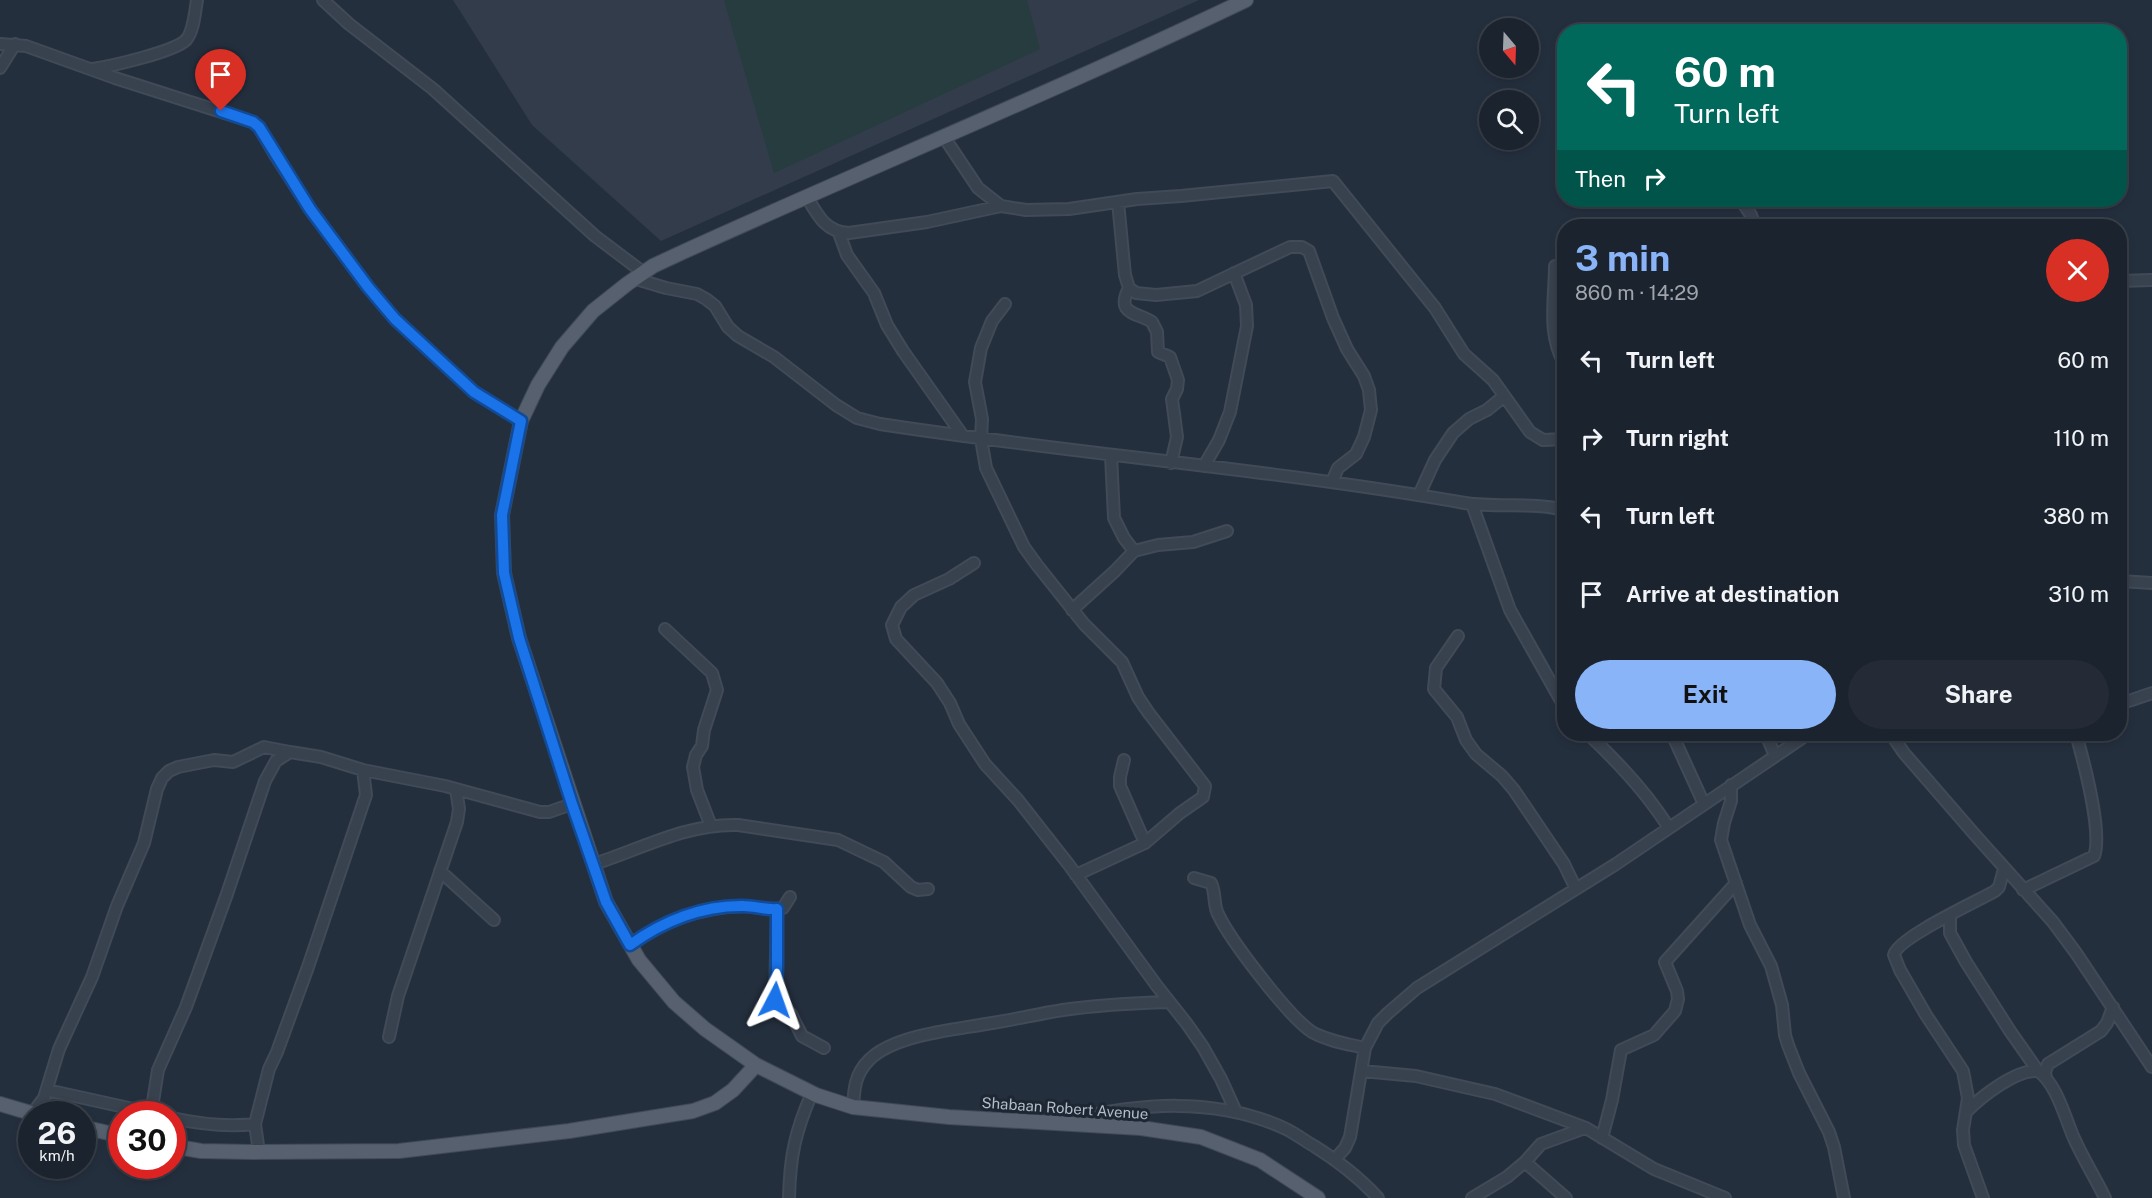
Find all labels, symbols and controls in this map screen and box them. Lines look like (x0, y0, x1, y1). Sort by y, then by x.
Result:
north arrow (1479, 18, 1539, 78)
map controls (1479, 18, 1539, 150)
text: 60 m (1674, 47, 1776, 96)
icon: left (1575, 48, 1653, 126)
pin (195, 49, 246, 111)
icon: arrive (204, 58, 237, 91)
button: search (1479, 90, 1539, 150)
text: Turn left (1674, 97, 1780, 129)
icon: right (1638, 162, 1671, 195)
text: Then (1575, 166, 1626, 192)
text: 3 min (1575, 237, 1670, 279)
button: close (2046, 239, 2109, 302)
text: 860 m · 14:29 (1575, 281, 1699, 305)
icon: left (1575, 344, 1608, 377)
text: Turn left (1626, 347, 1715, 373)
text: 60 m (2058, 347, 2109, 373)
icon: right (1575, 422, 1608, 455)
text: Turn right (1626, 425, 1729, 451)
text: 110 m (2053, 425, 2109, 451)
icon: left (1575, 500, 1608, 533)
text: Turn left (1626, 503, 1715, 529)
text: 380 m (2043, 503, 2109, 529)
icon: arrive (1575, 578, 1608, 611)
text: Arrive at destination (1626, 581, 1839, 607)
text: 310 m (2048, 581, 2109, 607)
button: Exit (1575, 660, 1836, 729)
button: Share (1848, 660, 2109, 729)
position arrow (743, 968, 807, 1032)
street label: Shabaan Robert Avenue (981, 1094, 1149, 1122)
speed limit sign: 30 (108, 1101, 186, 1179)
text: 26 (38, 1115, 76, 1151)
text: km/h (39, 1147, 75, 1164)

